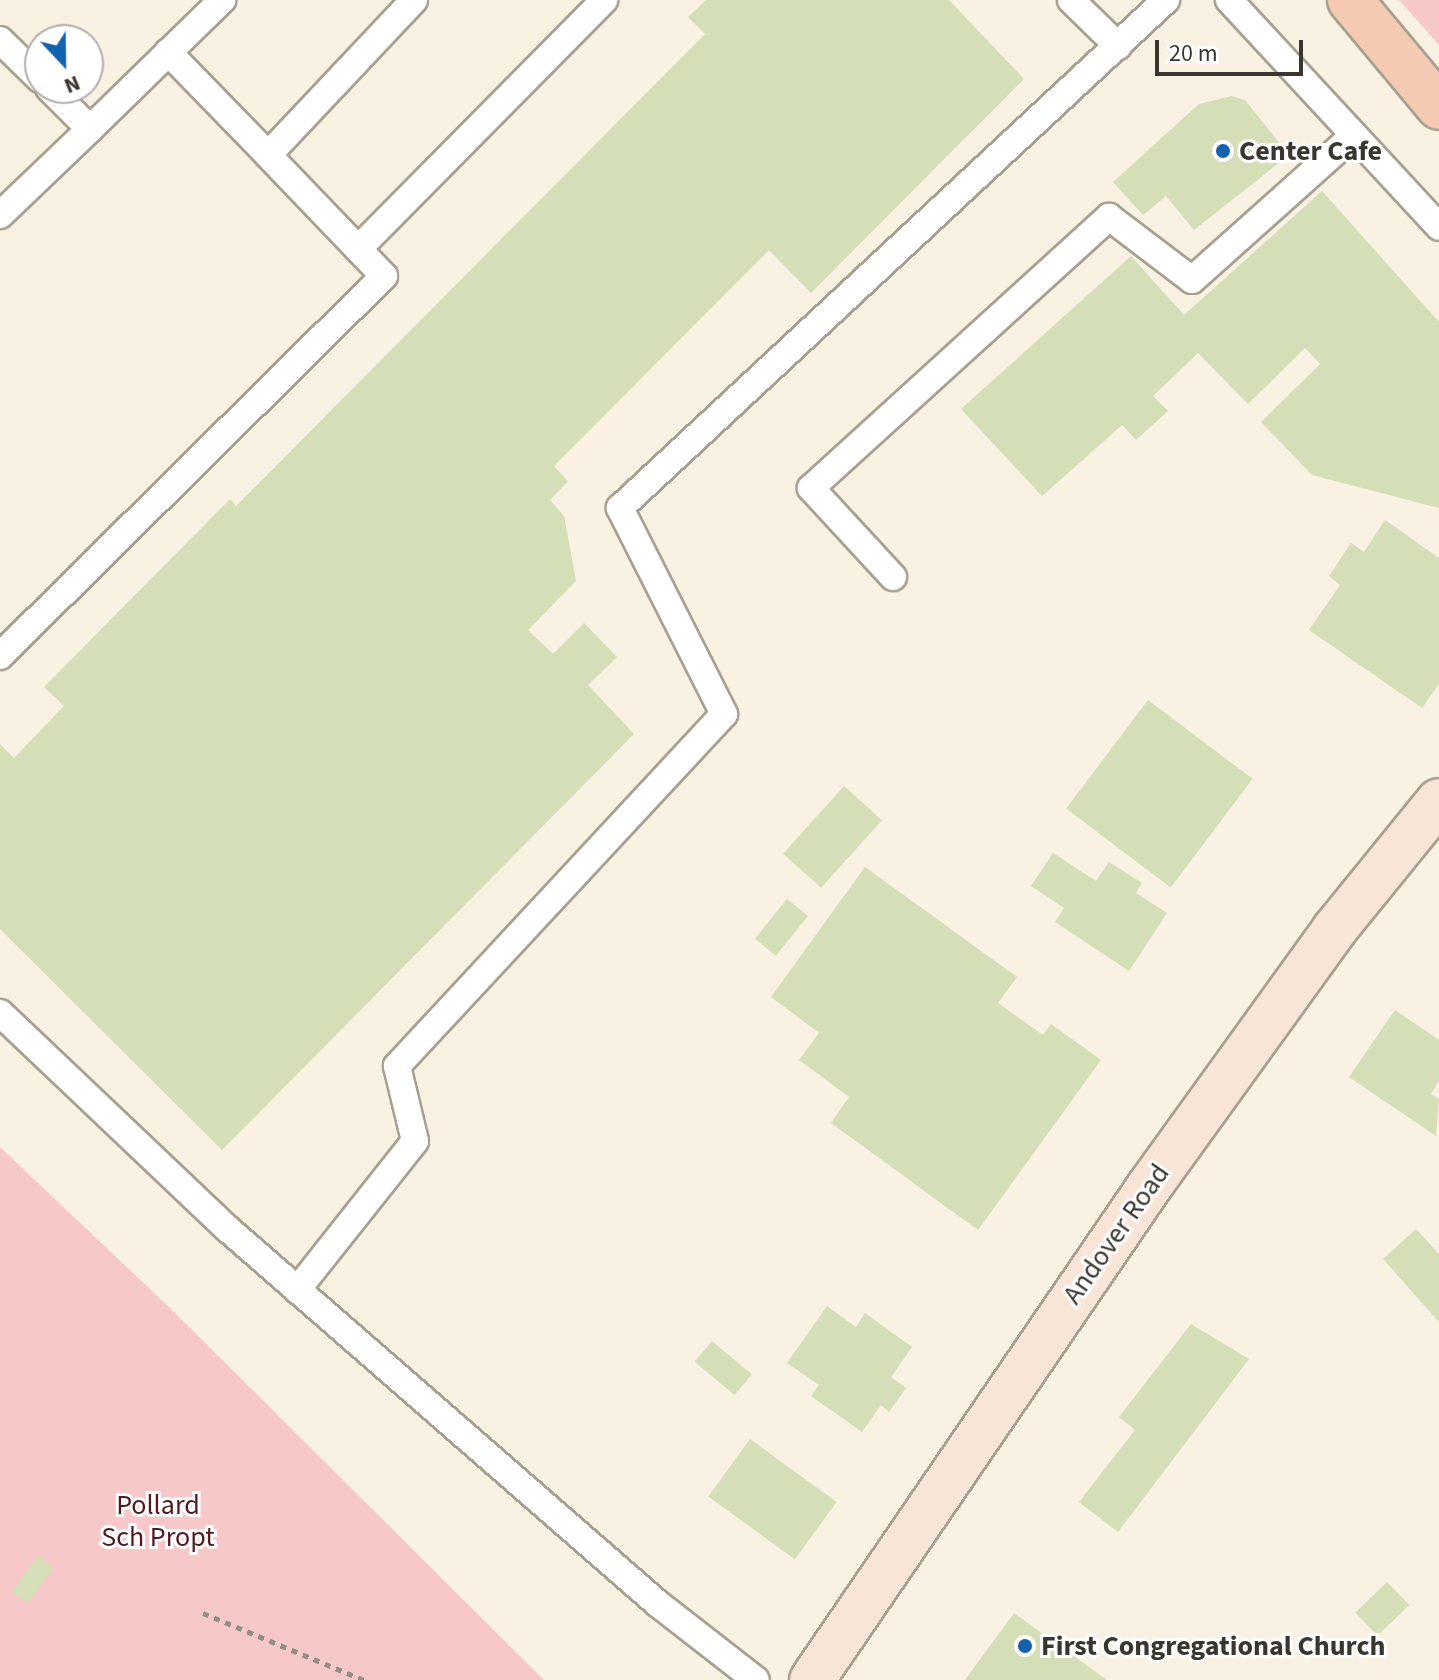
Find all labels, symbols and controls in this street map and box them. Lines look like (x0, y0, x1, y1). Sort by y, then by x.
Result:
north arrow (24, 24, 104, 104)
scale bar (1159, 24, 1307, 74)
text: 20 m (1169, 36, 1218, 71)
text: N (59, 67, 85, 102)
place label: Center Cafe (1239, 134, 1382, 168)
marker: Center Cafe (1214, 142, 1232, 160)
street label: Andover Road (1055, 1157, 1177, 1311)
park label: Pollard Sch Propt (101, 1488, 215, 1554)
place label: First Congregational Church (1041, 1629, 1386, 1663)
marker: First Congregational Church (1016, 1637, 1034, 1655)

